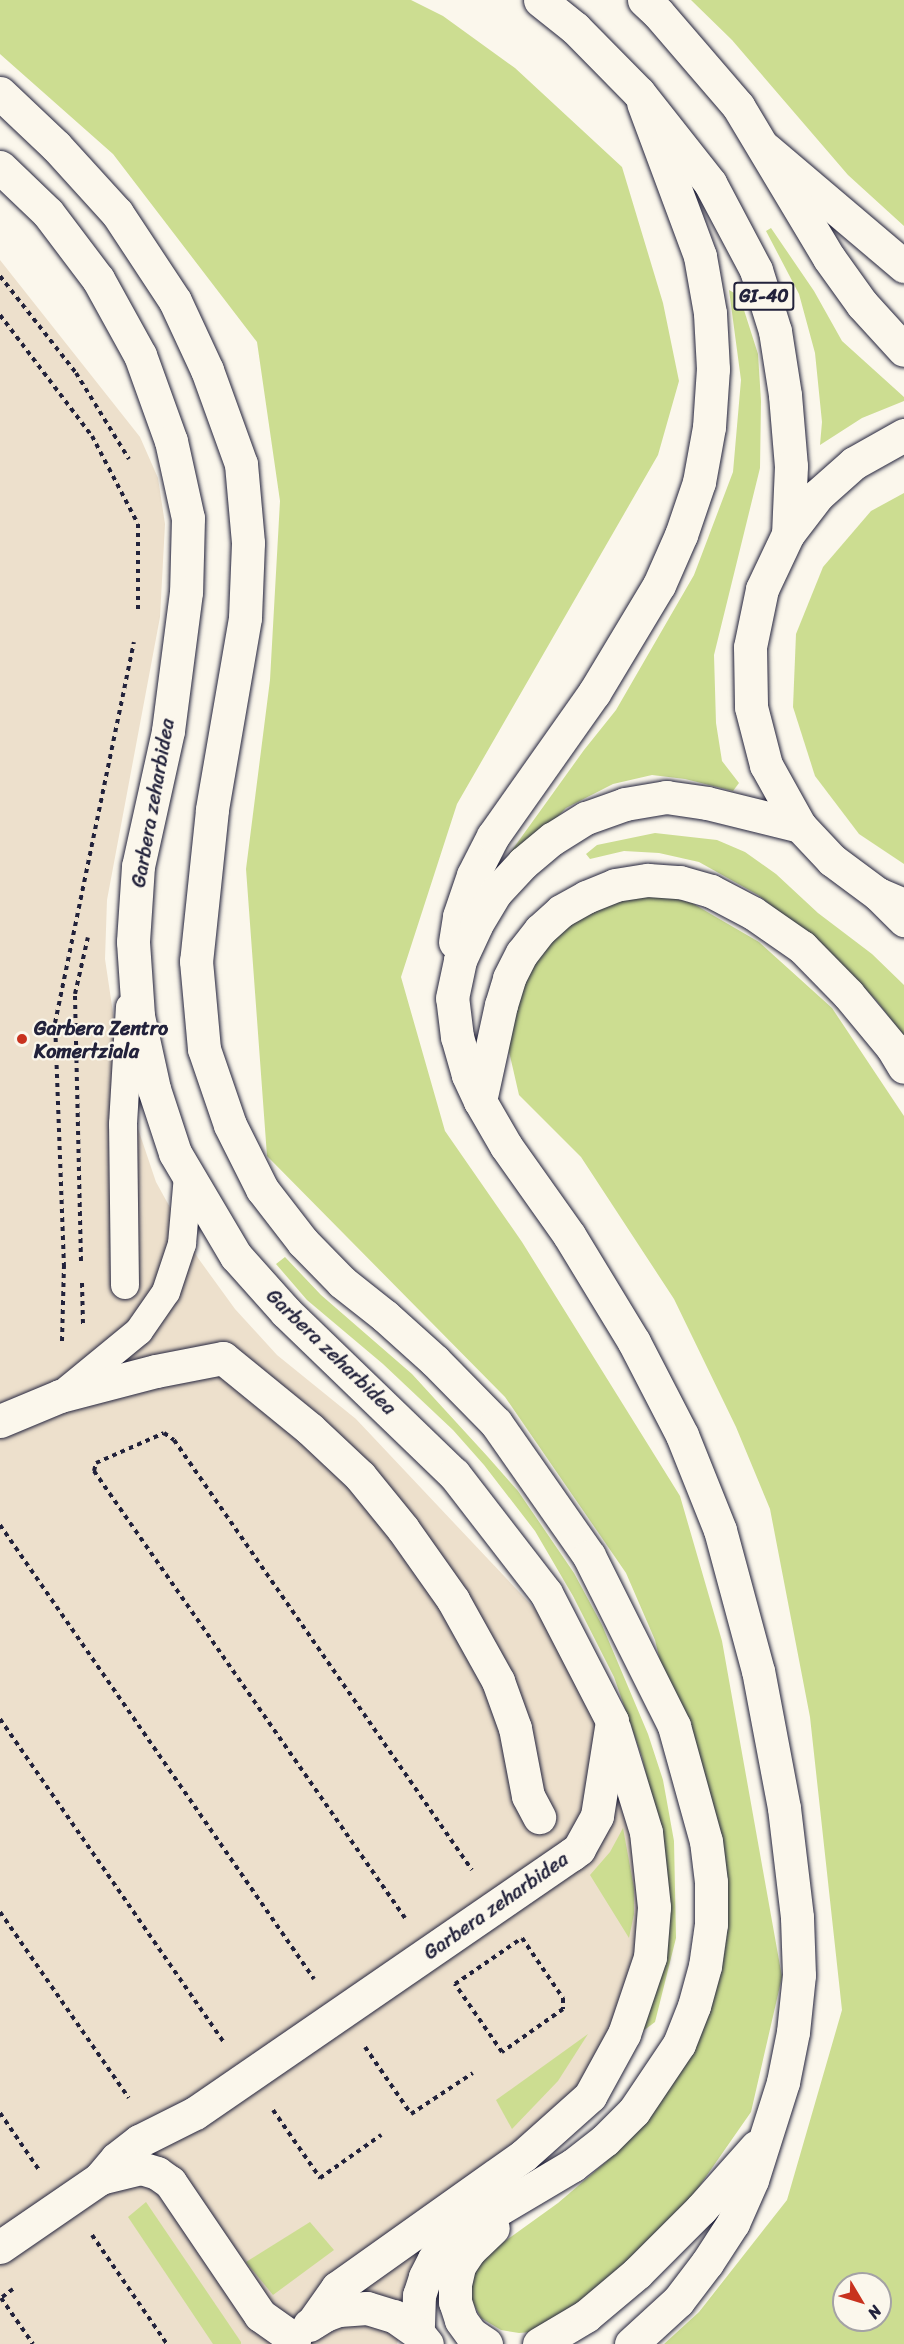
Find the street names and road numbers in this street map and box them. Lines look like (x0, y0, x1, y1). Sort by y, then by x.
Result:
road number: GI-40 (732, 281, 795, 311)
street label: Garbera zeharbidea (126, 717, 180, 889)
street label: Garbera zeharbidea (261, 1284, 401, 1420)
street label: Garbera zeharbidea (419, 1847, 573, 1965)

